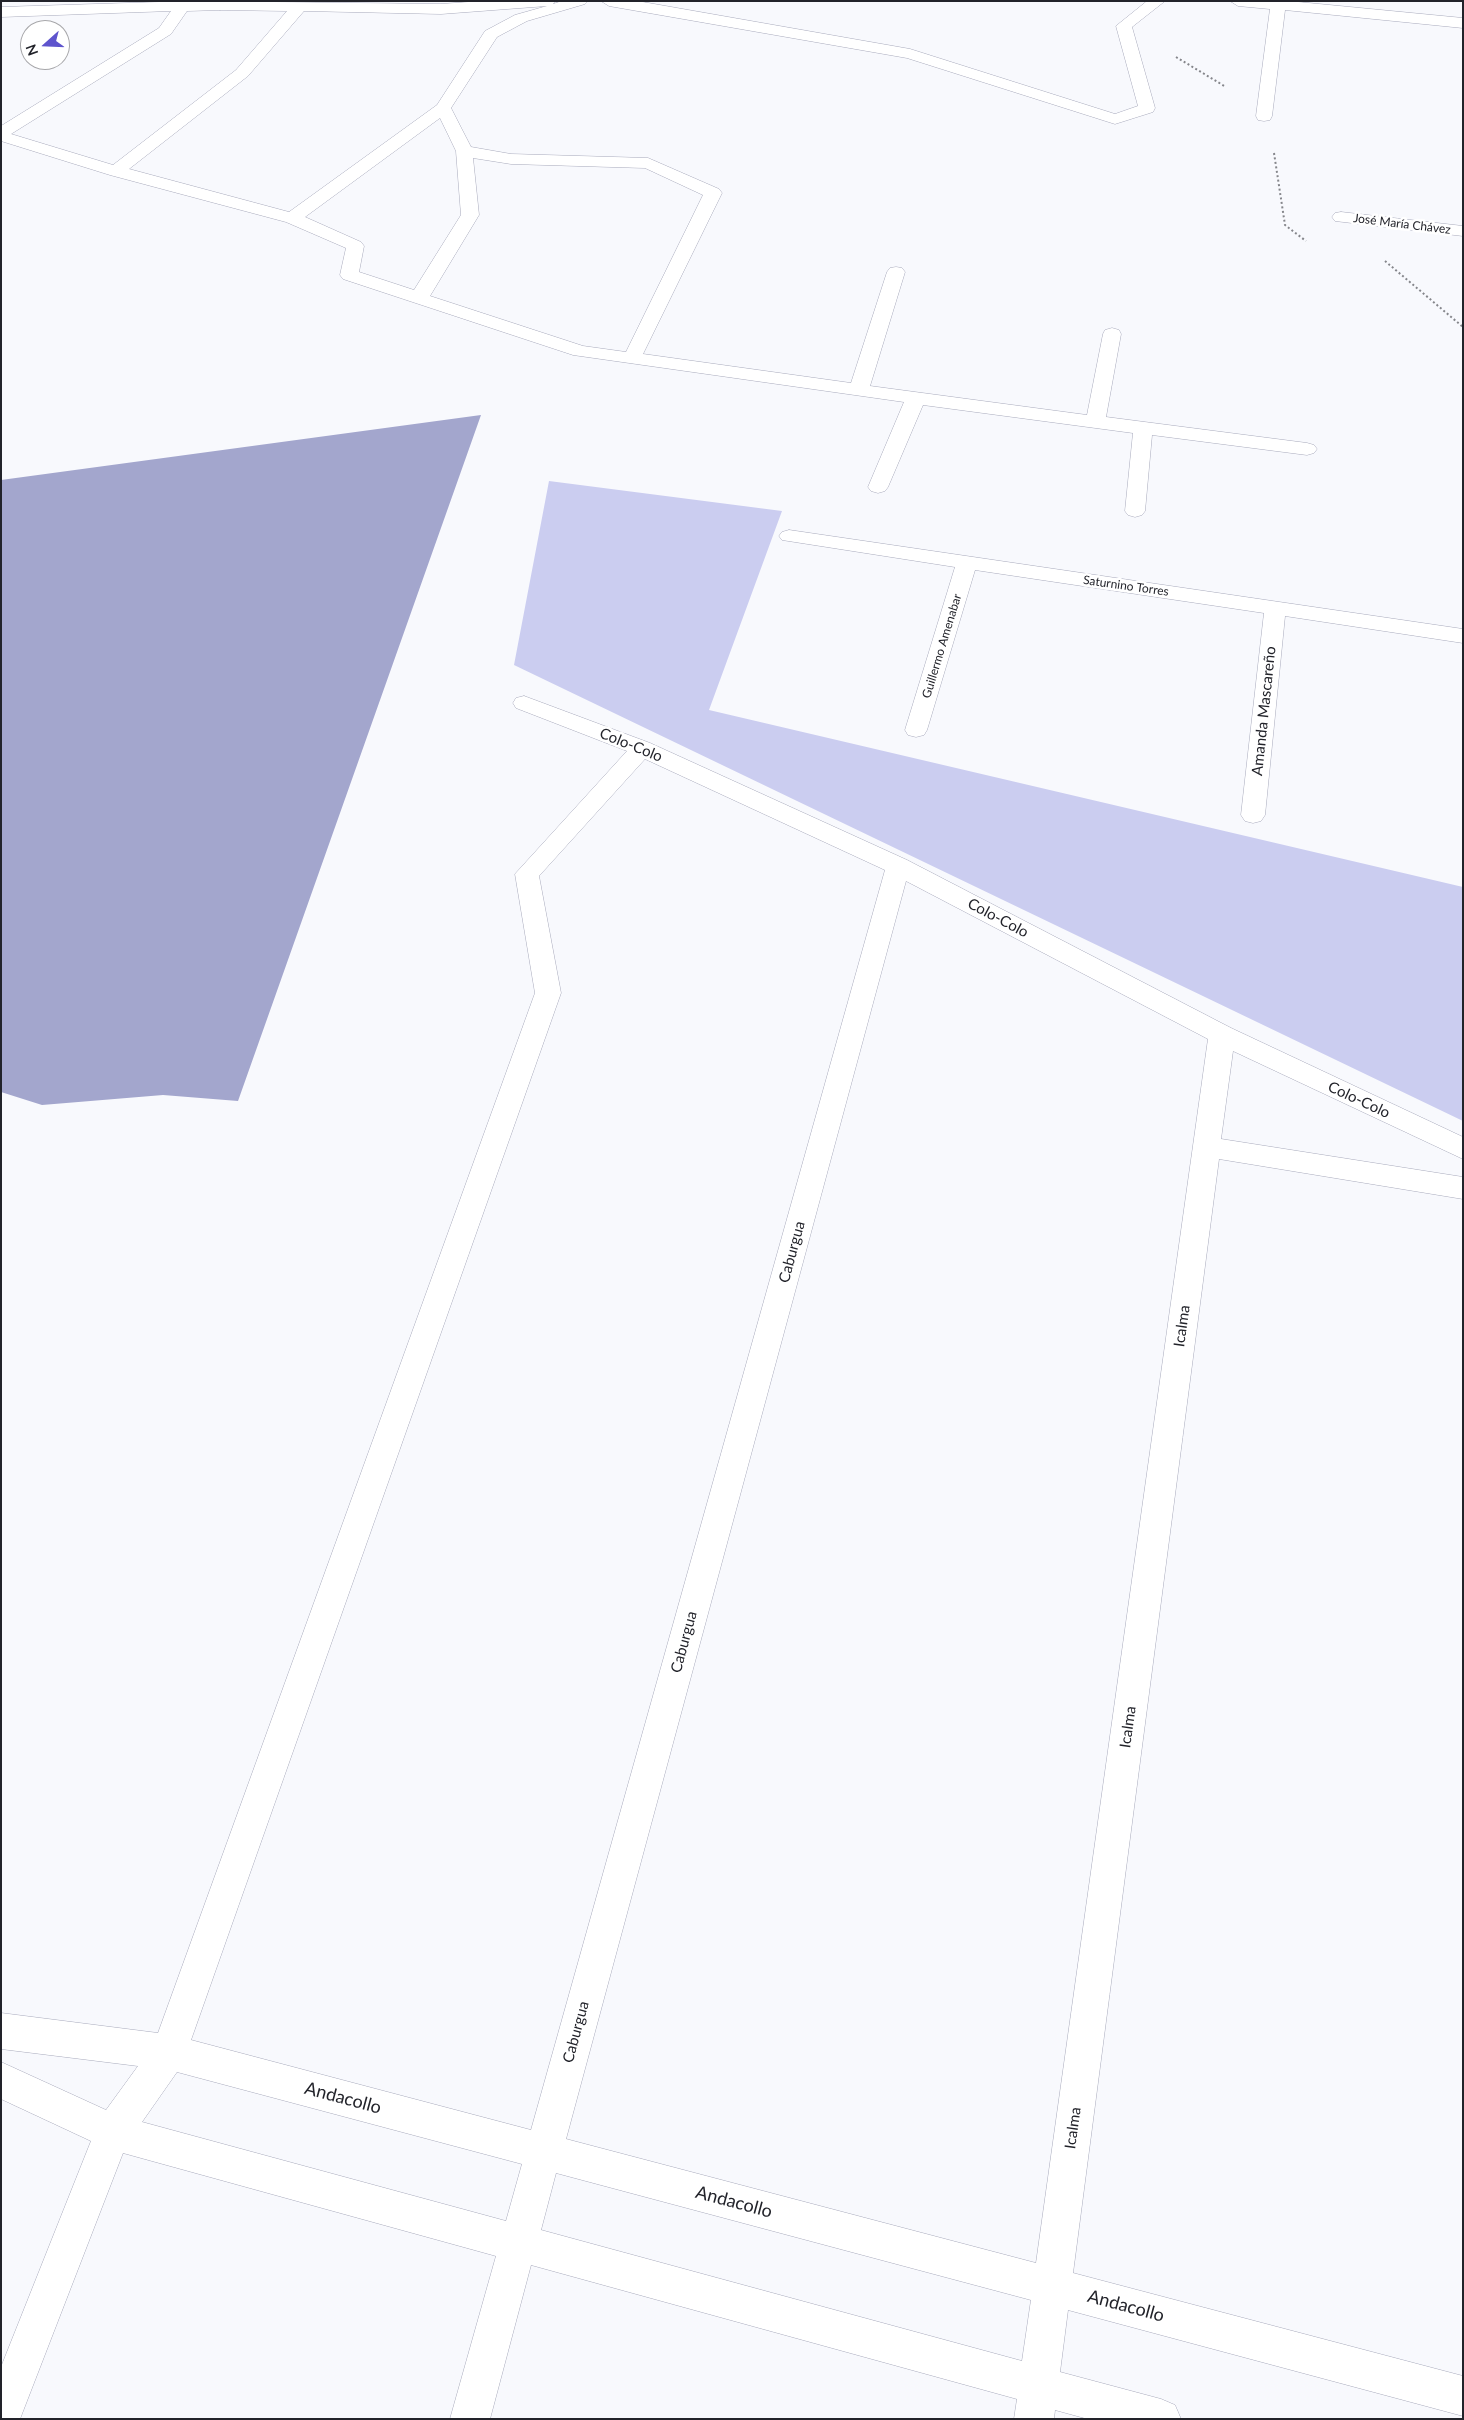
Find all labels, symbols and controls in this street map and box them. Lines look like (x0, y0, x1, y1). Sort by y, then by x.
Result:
north arrow (20, 20, 70, 70)
text: N (22, 42, 41, 58)
street label: José María Chávez (1353, 211, 1451, 237)
street label: Saturnino Torres (1082, 573, 1170, 599)
street label: Guillermo Amenabar (919, 592, 965, 700)
street label: Amanda Mascareño (1248, 645, 1280, 777)
street label: Colo-Colo (597, 724, 665, 766)
street label: Colo-Colo (964, 894, 1032, 942)
street label: Colo-Colo (1325, 1078, 1393, 1122)
street label: Caburgua (775, 1219, 809, 1285)
street label: Icalma (1170, 1304, 1194, 1348)
street label: Caburgua (667, 1609, 701, 1675)
street label: Icalma (1116, 1705, 1140, 1749)
street label: Caburgua (559, 1999, 593, 2065)
street label: Andacollo (302, 2077, 384, 2119)
street label: Icalma (1061, 2106, 1085, 2150)
street label: Andacollo (693, 2181, 775, 2223)
street label: Andacollo (1085, 2285, 1167, 2327)

